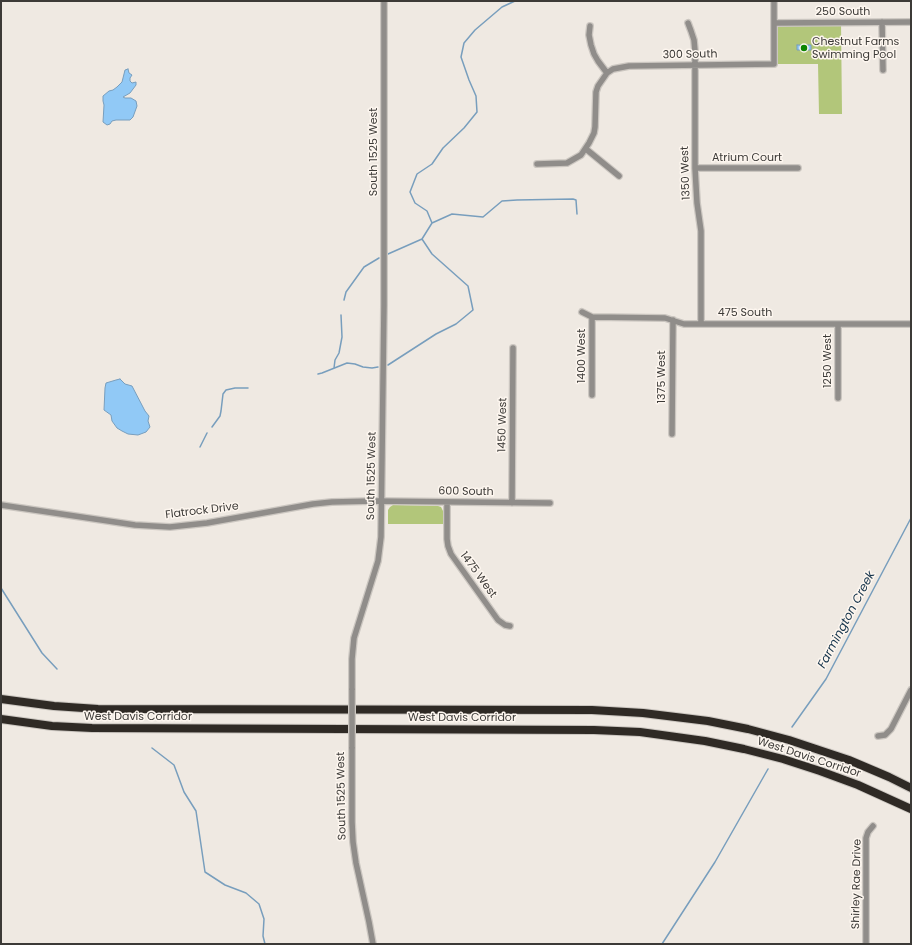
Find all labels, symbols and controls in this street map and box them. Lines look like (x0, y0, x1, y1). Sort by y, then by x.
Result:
street label: 250 South (816, 5, 870, 19)
place label: Chestnut Farms Swimming Pool (812, 35, 899, 61)
marker: Chestnut Farms Swimming Pool (799, 43, 809, 53)
street label: 300 South (662, 48, 718, 62)
street label: South 1525 West (367, 108, 381, 196)
street label: 1350 West (678, 146, 694, 200)
street label: Atrium Court (712, 151, 782, 165)
street label: 475 South (718, 306, 772, 320)
street label: 1400 West (575, 329, 589, 383)
street label: 1250 West (821, 334, 835, 388)
street label: 1375 West (655, 350, 669, 404)
street label: 1450 West (496, 398, 510, 452)
street label: South 1525 West (365, 432, 379, 520)
street label: 600 South (438, 485, 494, 499)
street label: Flatrock Drive (165, 500, 239, 522)
street label: 1475 West (457, 549, 499, 601)
water label: Farmington Creek (815, 569, 879, 671)
street label: West Davis Corridor (84, 710, 192, 724)
street label: West Davis Corridor (408, 711, 516, 725)
street label: West Davis Corridor (756, 735, 862, 781)
street label: South 1525 West (335, 752, 349, 840)
street label: Shirley Rae Drive (850, 839, 864, 929)

